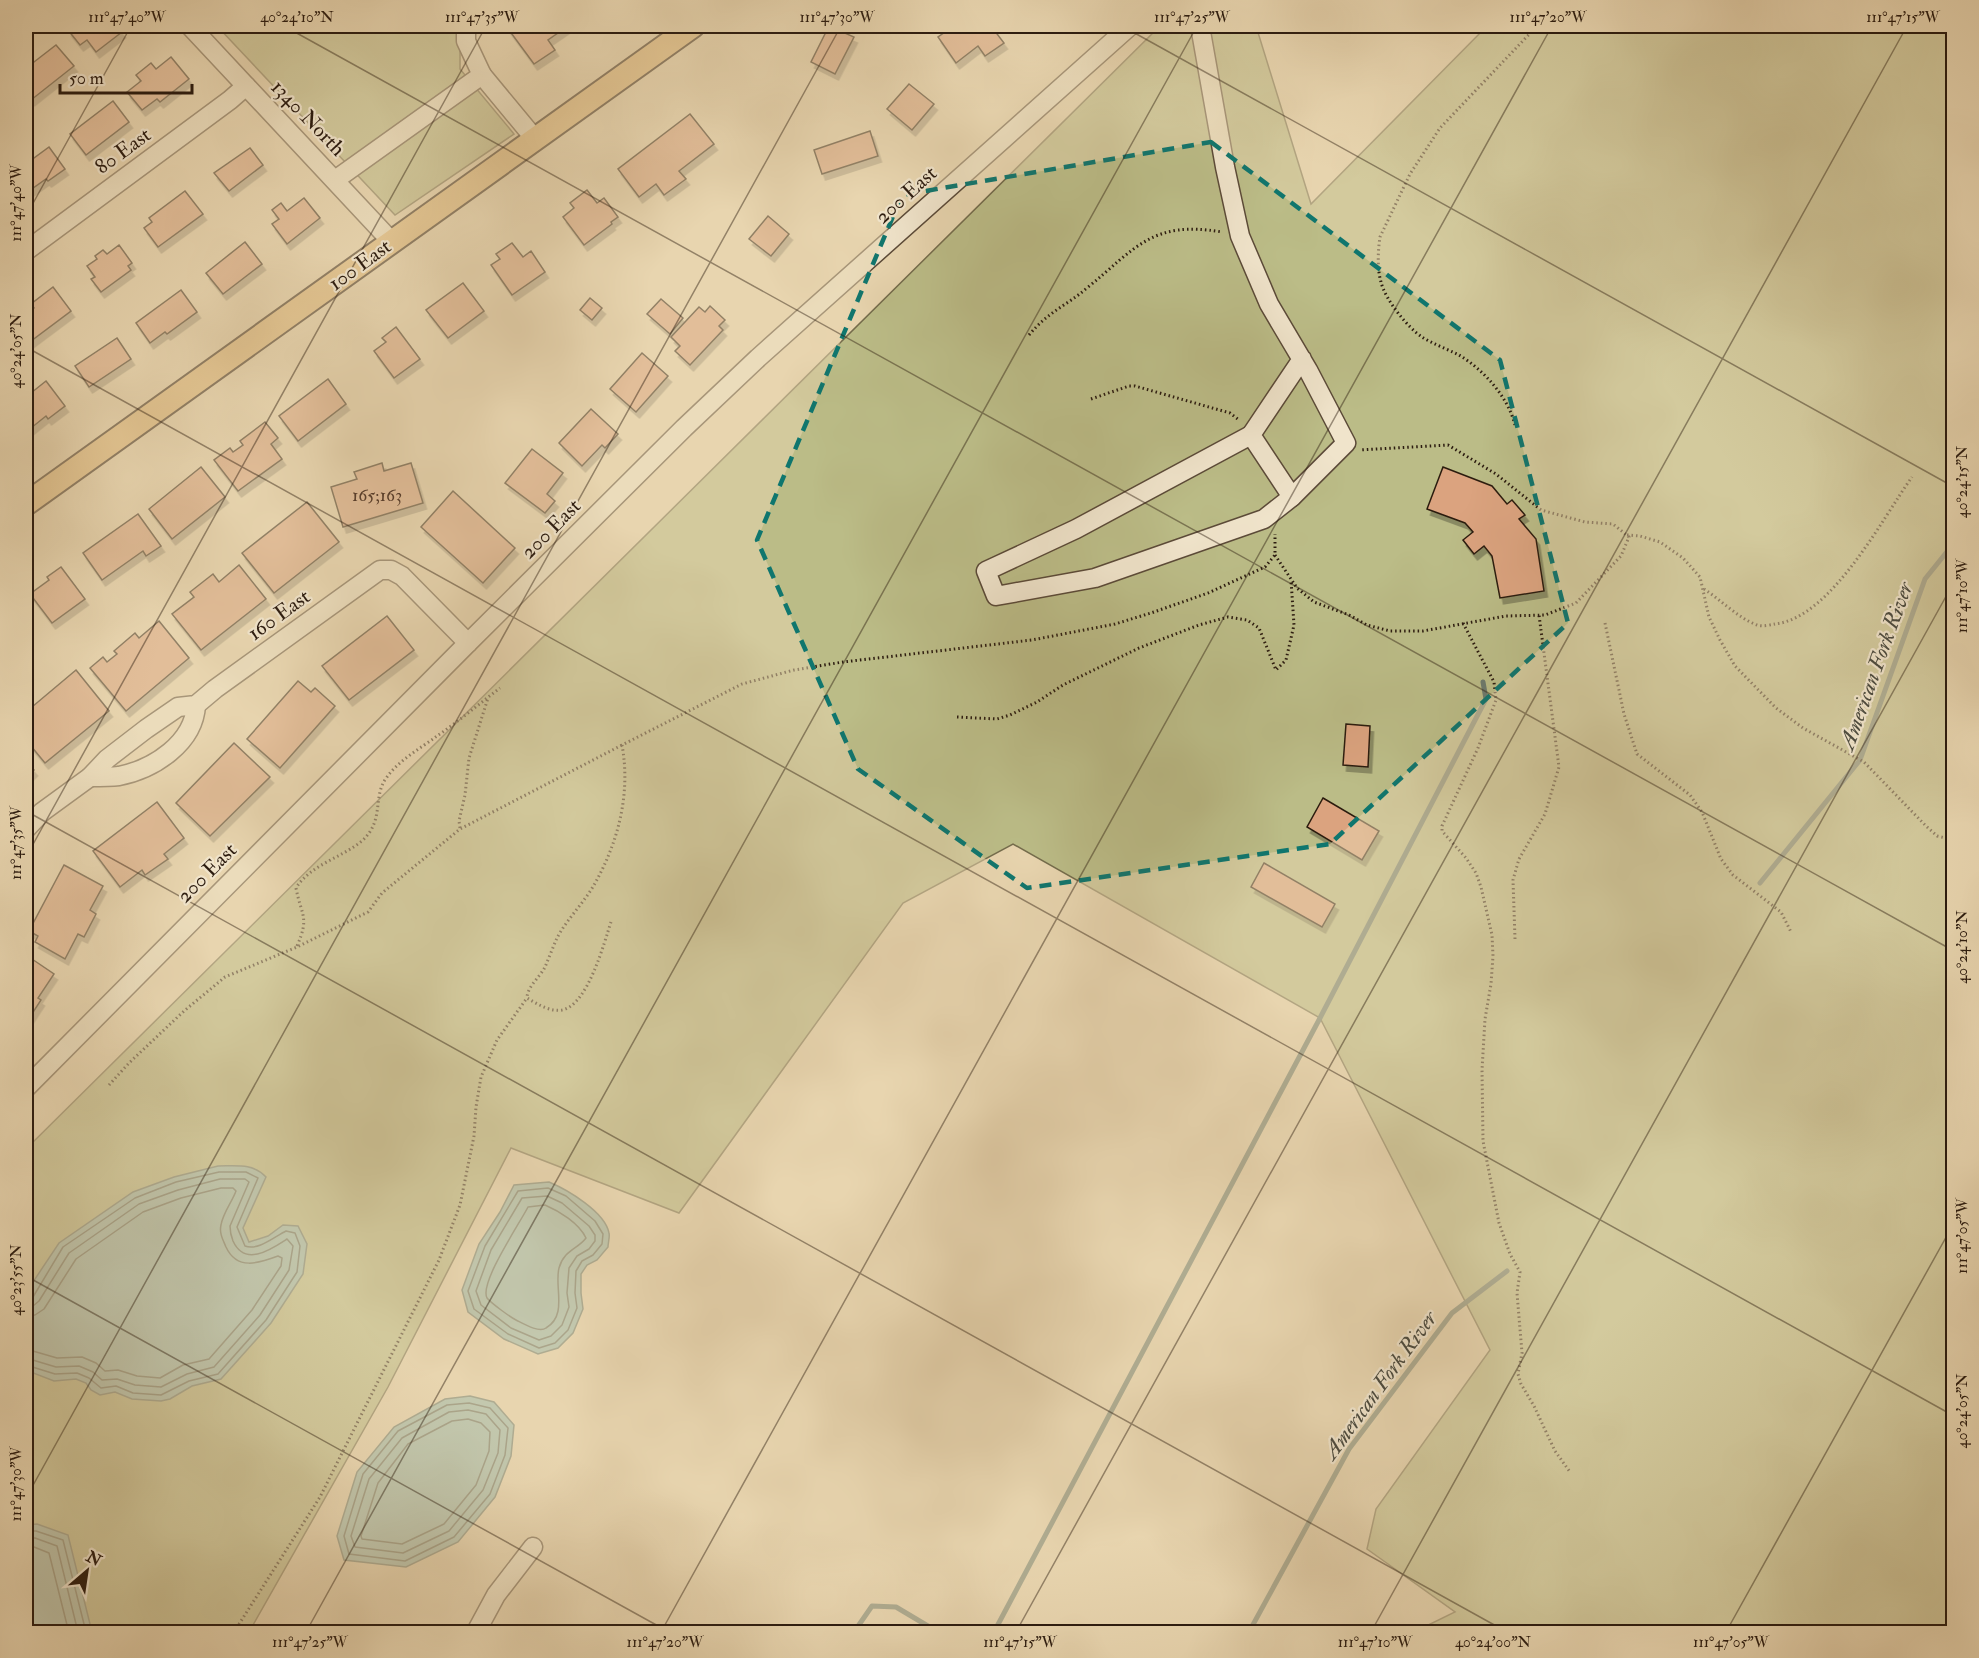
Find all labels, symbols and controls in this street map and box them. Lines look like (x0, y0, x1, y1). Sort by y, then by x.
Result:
text: 111°47'40"W (88, 8, 166, 27)
text: 40°24'10"N (260, 8, 334, 27)
text: 111°47'35"W (445, 8, 520, 27)
text: 111°47'30"W (799, 8, 875, 27)
text: 111°47'25"W (1154, 8, 1231, 27)
text: 111°47'20"W (1510, 8, 1587, 27)
text: 111°47'15"W (1866, 8, 1941, 27)
scale bar (60, 57, 192, 95)
text: 50 m (69, 67, 104, 90)
street label: 1340 North (265, 74, 351, 162)
street label: 80 East (90, 122, 156, 180)
street label: 200 East (869, 160, 943, 230)
text: 111°47'40"W (7, 164, 26, 242)
street label: 100 East (323, 233, 397, 297)
text: 40°24'05"N (7, 313, 26, 388)
text: 40°24'15"N (1953, 445, 1972, 518)
house number: 165;163 (352, 484, 402, 507)
street label: 200 East (515, 493, 587, 565)
text: 111°47'10"W (1953, 558, 1972, 633)
water label: American Fork River (1832, 577, 1920, 756)
street label: 160 East (242, 583, 316, 647)
text: 111°47'35"W (7, 805, 26, 880)
street label: 200 East (171, 837, 243, 909)
text: 40°24'10"N (1953, 910, 1972, 984)
text: 111°47'05"W (1953, 1197, 1972, 1274)
text: 40°23'55"N (7, 1244, 26, 1316)
water label: American Fork River (1316, 1304, 1444, 1466)
text: 40°24'05"N (1953, 1373, 1972, 1448)
text: 111°47'30"W (7, 1446, 26, 1522)
north arrow (57, 1541, 117, 1601)
text: N (82, 1546, 105, 1571)
text: 111°47'25"W (272, 1633, 349, 1652)
text: 111°47'20"W (627, 1633, 704, 1652)
text: 111°47'15"W (983, 1633, 1058, 1652)
text: 111°47'10"W (1338, 1633, 1413, 1652)
text: 40°24'00"N (1455, 1633, 1532, 1652)
text: 111°47'05"W (1693, 1633, 1770, 1652)

